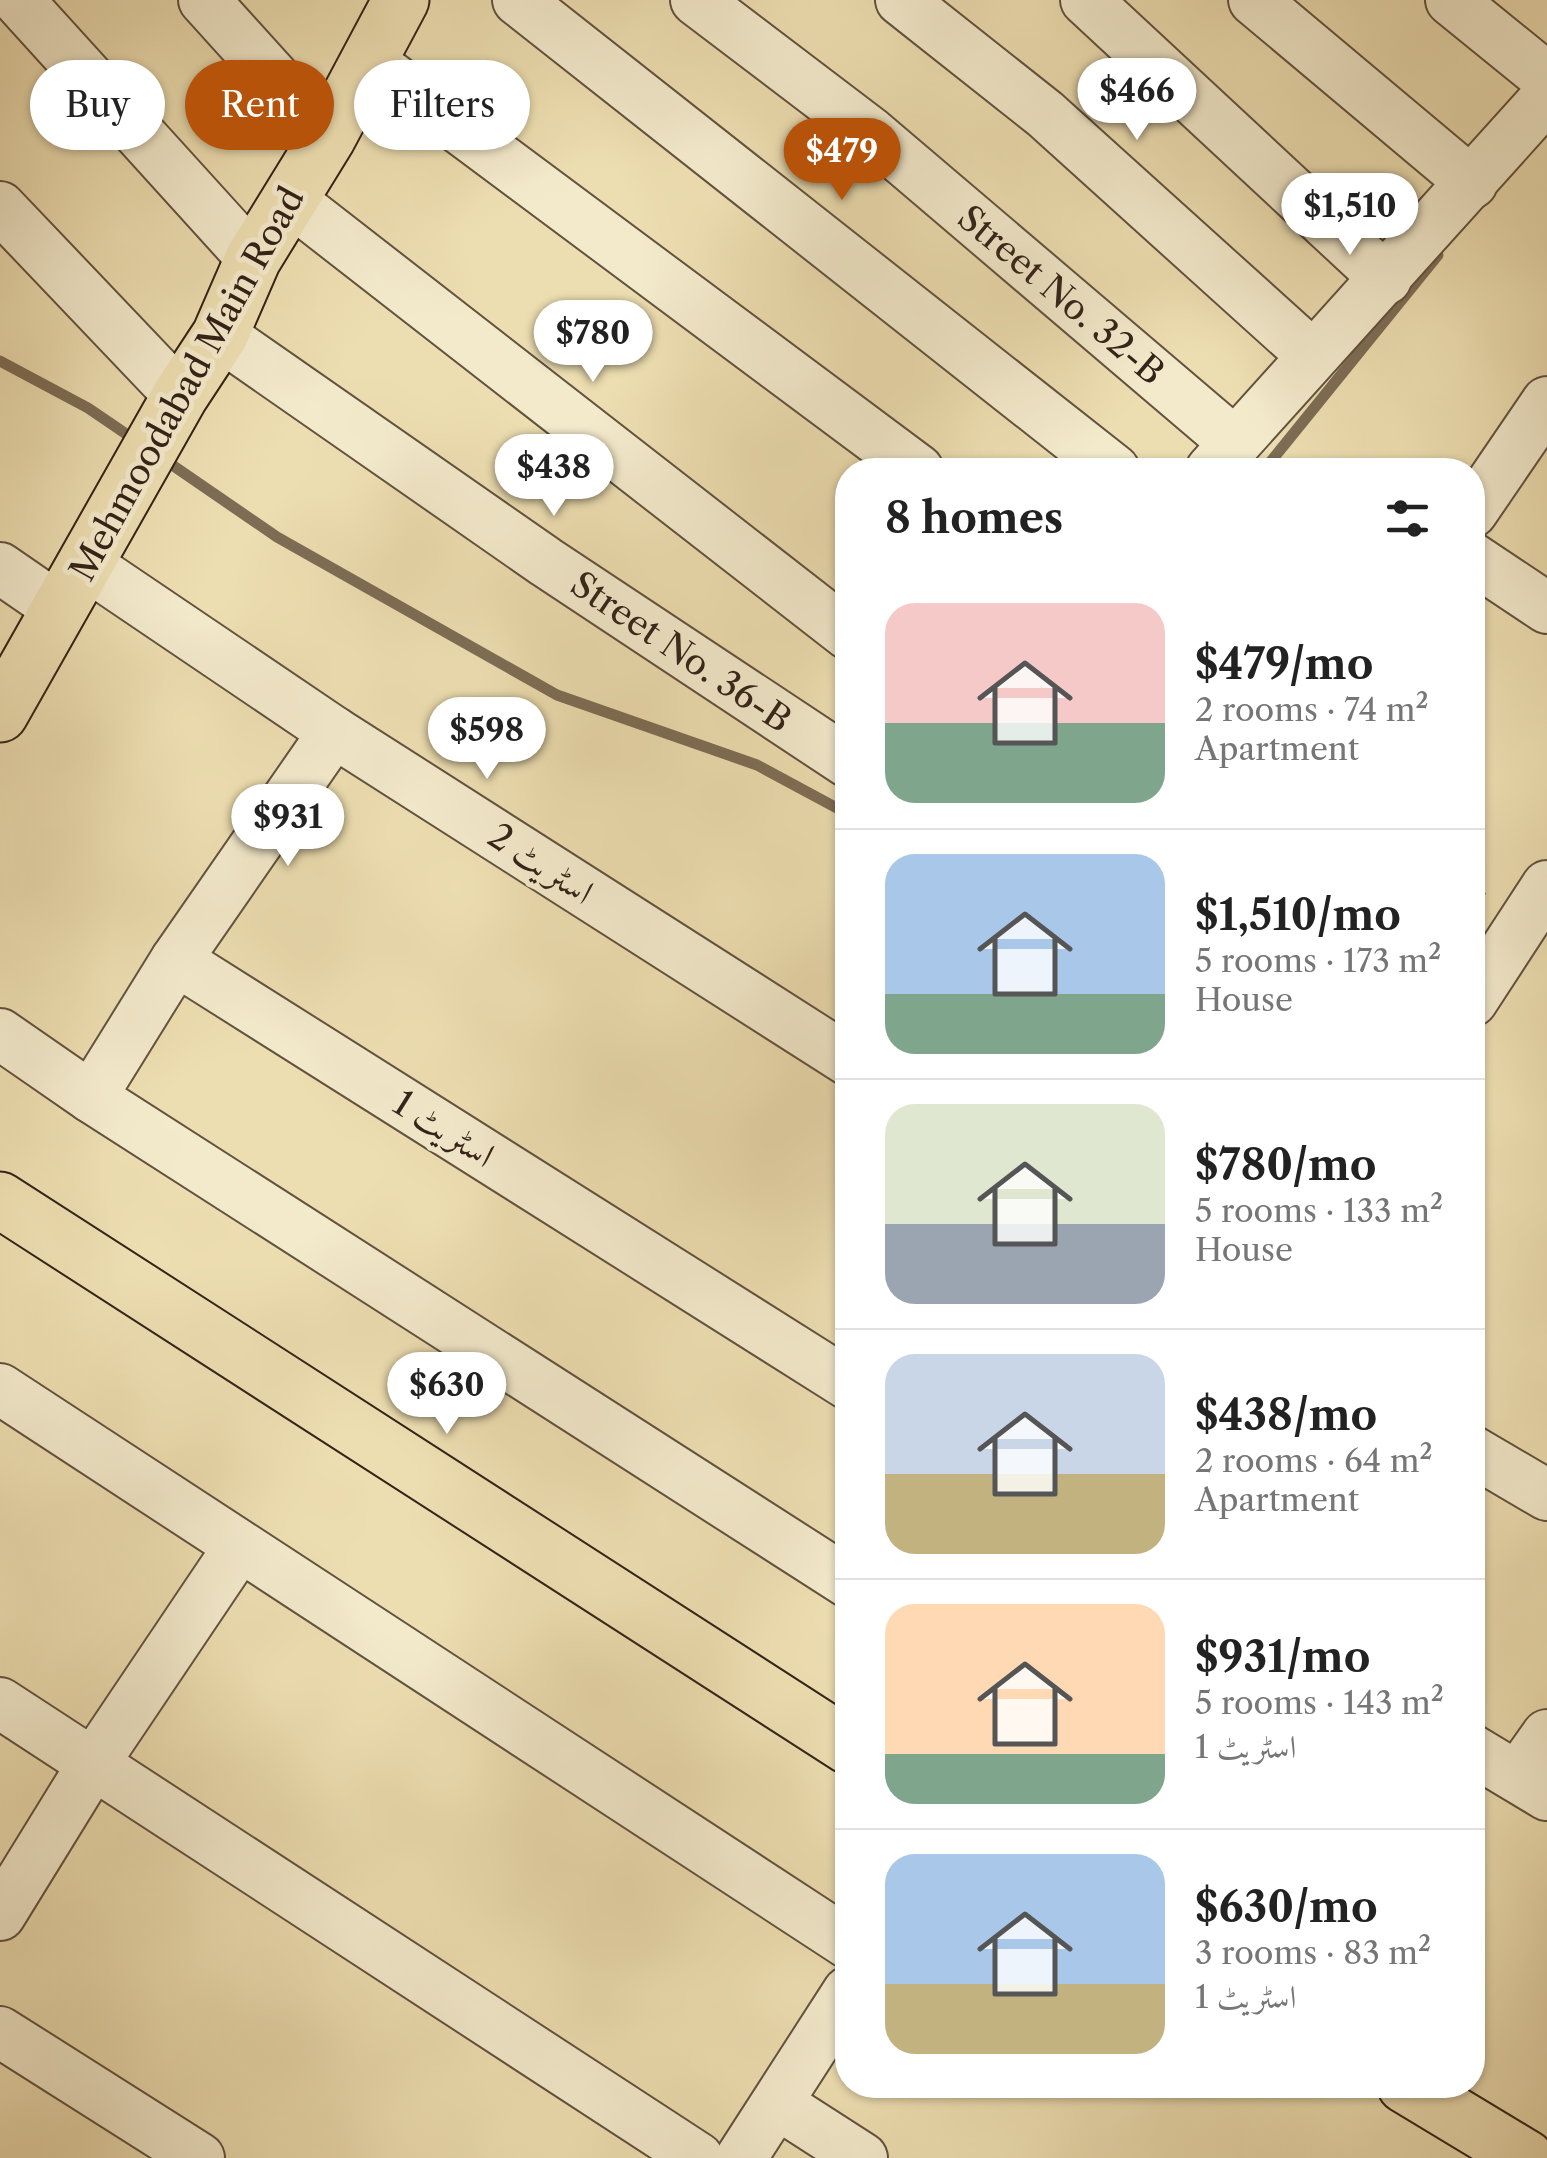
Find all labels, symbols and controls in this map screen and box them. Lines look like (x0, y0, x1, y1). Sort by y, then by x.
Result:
pin: $466 (1078, 58, 1196, 143)
chip: Buy (30, 60, 165, 150)
chip: Rent (185, 60, 334, 150)
chip: Filters (354, 60, 530, 150)
text: $466 (1099, 71, 1175, 110)
pin: $479 (783, 118, 901, 203)
text: $479 (806, 131, 878, 170)
pin: $1,510 (1269, 173, 1431, 258)
street label: Mehmoodabad Main Road (60, 179, 313, 588)
text: $1,510 (1303, 186, 1397, 225)
street label: Street No. 32-B (949, 196, 1173, 393)
pin: $780 (534, 300, 652, 385)
text: $780 (556, 313, 630, 352)
pin: $438 (495, 434, 613, 519)
text: $438 (517, 447, 591, 486)
icon: filters (1380, 491, 1435, 546)
text: 8 homes (885, 492, 1063, 544)
street label: Street No. 36-B (563, 562, 800, 741)
text: $479/mo (1195, 638, 1373, 690)
icon: home (965, 643, 1085, 763)
text: 2 rooms · 74 m² (1195, 690, 1429, 729)
pin: $598 (428, 697, 546, 782)
text: $598 (450, 710, 524, 749)
text: Apartment (1195, 729, 1359, 768)
pin: $931 (229, 784, 347, 869)
text: $931 (253, 797, 323, 836)
street label: اسٹریٹ 2 (480, 814, 602, 914)
text: $1,510/mo (1195, 889, 1401, 941)
icon: home (965, 894, 1085, 1014)
text: 5 rooms · 173 m² (1195, 941, 1441, 980)
text: House (1195, 980, 1293, 1019)
street label: اسٹریٹ 1 (385, 1081, 503, 1177)
text: $780/mo (1195, 1139, 1377, 1191)
icon: home (965, 1144, 1085, 1264)
text: 5 rooms · 133 m² (1195, 1191, 1443, 1230)
text: House (1195, 1230, 1293, 1269)
pin: $630 (388, 1352, 506, 1437)
text: $630 (409, 1365, 485, 1404)
text: $438/mo (1195, 1389, 1377, 1441)
icon: home (965, 1394, 1085, 1514)
text: 2 rooms · 64 m² (1195, 1441, 1433, 1480)
text: Apartment (1195, 1480, 1359, 1519)
text: $931/mo (1195, 1631, 1370, 1683)
icon: home (965, 1644, 1085, 1764)
text: 5 rooms · 143 m² (1195, 1683, 1444, 1722)
text: اسٹریٹ 1 (1195, 1727, 1297, 1766)
text: $630/mo (1195, 1881, 1378, 1933)
icon: home (965, 1894, 1085, 2014)
text: 3 rooms · 83 m² (1195, 1933, 1431, 1972)
text: اسٹریٹ 1 (1195, 1977, 1297, 2016)

